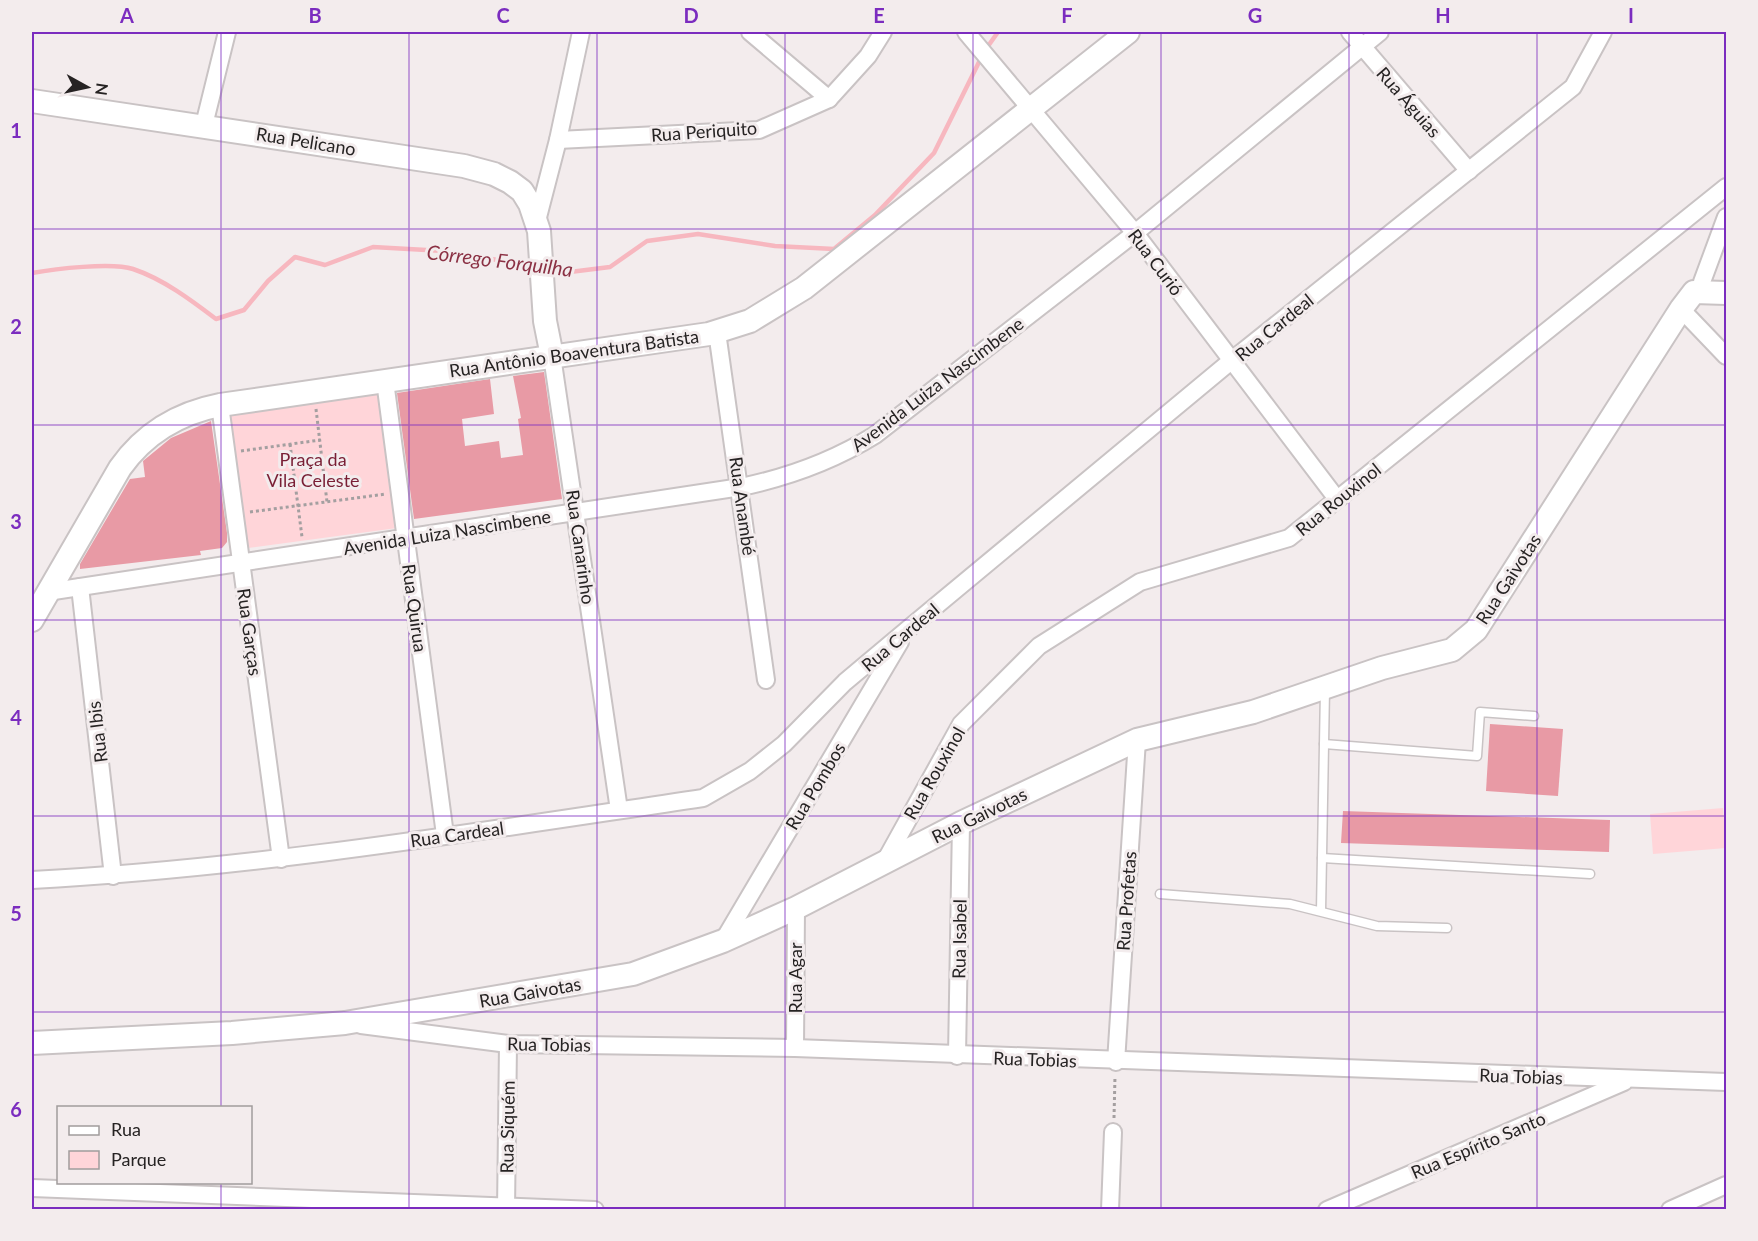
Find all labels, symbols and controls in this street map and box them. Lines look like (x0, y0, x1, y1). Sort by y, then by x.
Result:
text: A (119, 3, 134, 27)
text: B (308, 3, 322, 27)
text: C (496, 3, 510, 27)
text: D (683, 3, 699, 27)
text: E (873, 3, 885, 27)
text: F (1061, 3, 1073, 27)
text: G (1248, 3, 1262, 27)
text: H (1435, 3, 1451, 27)
text: I (1628, 3, 1634, 27)
north arrow (57, 57, 117, 117)
street label: Rua Águias (1372, 62, 1446, 142)
text: N (92, 82, 113, 97)
street label: Rua Periquito (650, 116, 758, 146)
text: 1 (10, 118, 22, 142)
street label: Rua Pelicano (255, 122, 357, 160)
street label: Rua Curió (1124, 224, 1188, 300)
water label: Córrego Forquilha (426, 239, 574, 281)
street label: Rua Cardeal (1230, 289, 1318, 365)
street label: Avenida Luiza Nascimbene (847, 312, 1027, 456)
text: 2 (10, 314, 22, 338)
street label: Rua Antônio Boaventura Batista (448, 325, 700, 381)
park label: Praça da Vila Celeste (266, 448, 360, 491)
street label: Rua Anambé (725, 455, 761, 557)
street label: Rua Rouxinol (1291, 458, 1385, 540)
street label: Rua Canarinho (562, 488, 600, 606)
street label: Avenida Luiza Nascimbene (342, 505, 552, 559)
text: 3 (10, 509, 22, 533)
street label: Rua Gaivotas (1471, 530, 1545, 628)
street label: Rua Quirua (398, 563, 432, 653)
street label: Rua Garças (233, 587, 267, 677)
street label: Rua Cardeal (857, 598, 943, 676)
street label: Rua Ibis (82, 700, 112, 764)
text: 4 (10, 705, 22, 729)
street label: Rua Rouxinol (899, 723, 969, 823)
street label: Rua Pombos (780, 738, 850, 834)
street label: Rua Gaivotas (928, 782, 1030, 847)
street label: Rua Cardeal (409, 817, 505, 851)
street label: Rua Profetas (1112, 850, 1140, 952)
street label: Rua Isabel (947, 899, 971, 979)
text: 5 (10, 901, 22, 925)
street label: Rua Agar (784, 942, 806, 1013)
street label: Rua Gaivotas (477, 972, 583, 1012)
street label: Rua Tobias (507, 1032, 591, 1056)
street label: Rua Tobias (993, 1047, 1077, 1071)
street label: Rua Tobias (1479, 1064, 1563, 1088)
street label: Rua Siquém (495, 1080, 519, 1174)
text: 6 (10, 1097, 22, 1121)
legend (57, 1106, 252, 1184)
street label: Rua Espírito Santo (1407, 1107, 1549, 1183)
text: Rua (111, 1118, 141, 1140)
text: Parque (111, 1148, 166, 1170)

